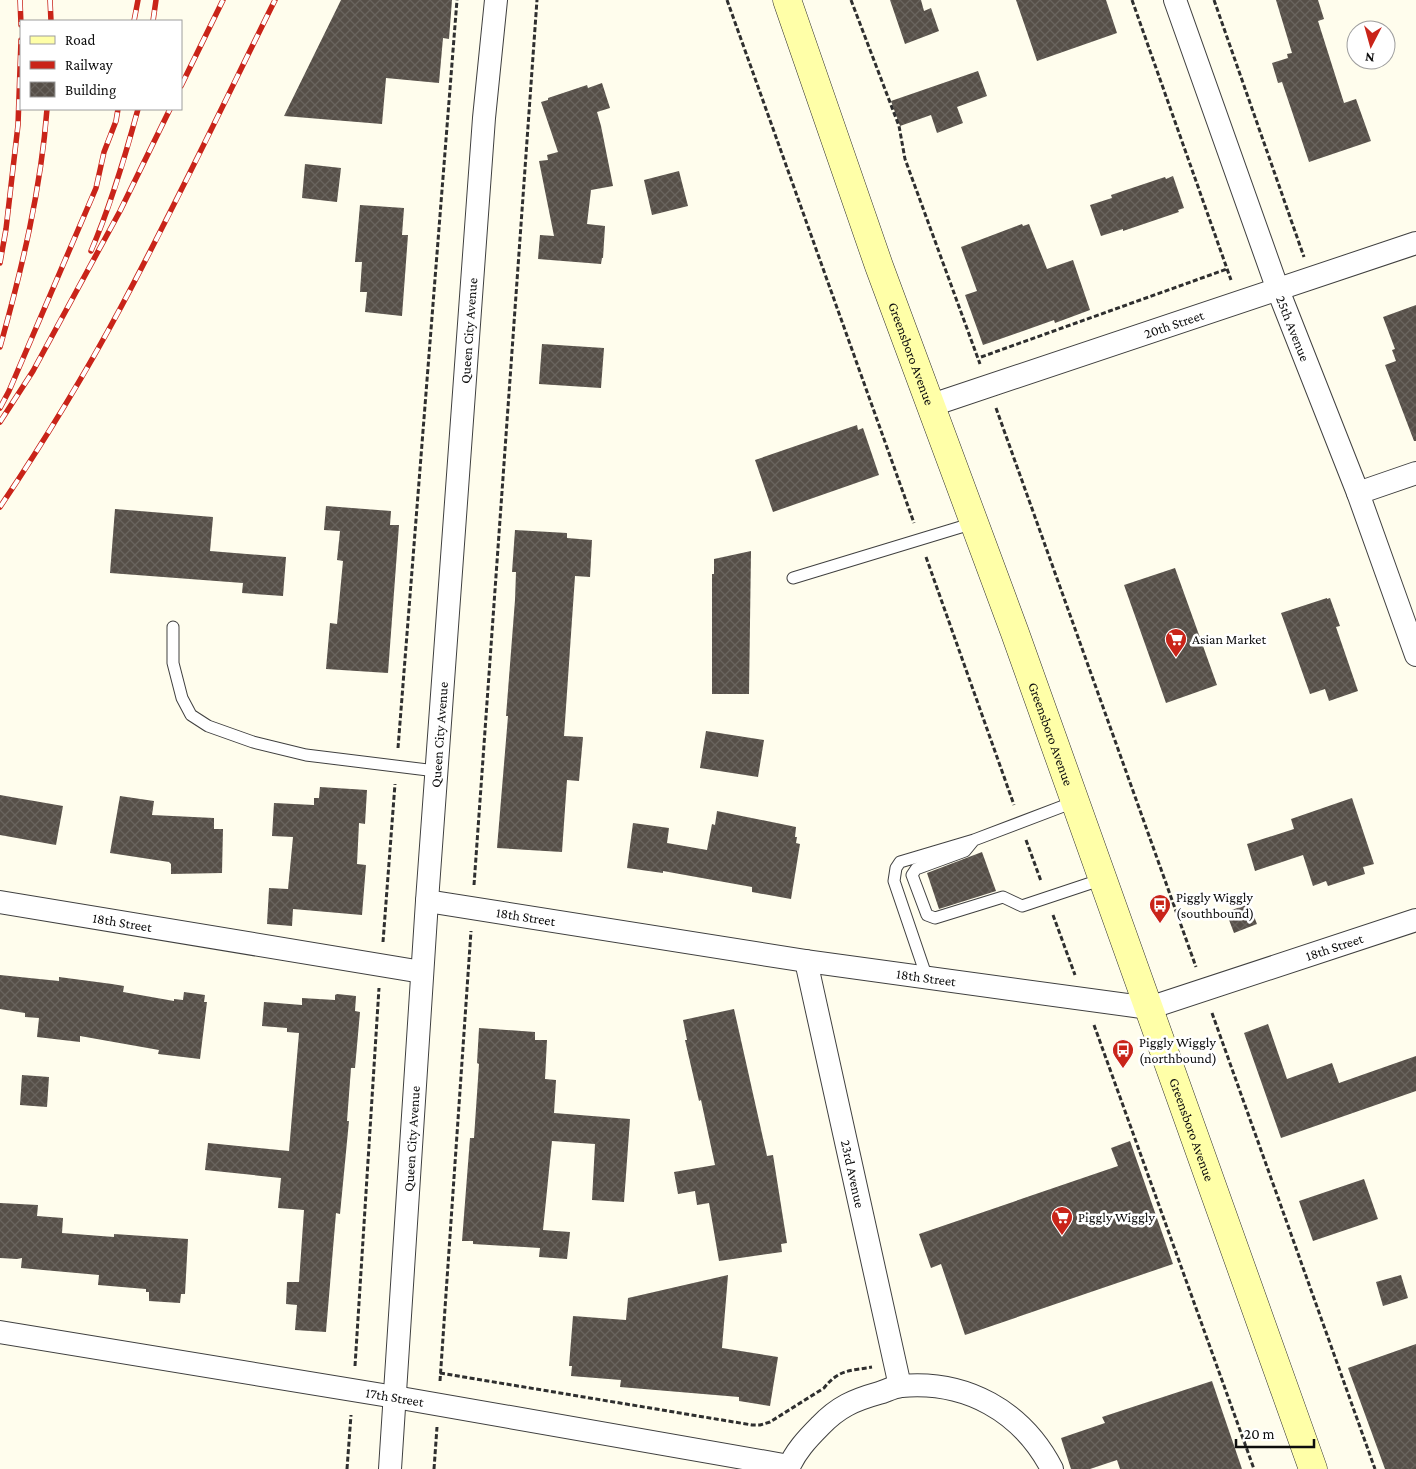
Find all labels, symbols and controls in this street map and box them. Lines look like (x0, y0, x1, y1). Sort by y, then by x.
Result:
legend (20, 20, 182, 110)
north arrow (1346, 20, 1396, 70)
text: Road (65, 32, 96, 48)
text: N (1364, 49, 1375, 66)
text: Railway (65, 57, 113, 74)
text: Building (65, 82, 116, 99)
street label: Queen City Avenue (457, 277, 480, 384)
street label: 25th Avenue (1273, 293, 1313, 364)
street label: Greensboro Avenue (885, 300, 938, 407)
street label: 20th Street (1142, 306, 1206, 342)
supermarket icon: Asian Market (1164, 627, 1188, 658)
place label: Asian Market (1192, 631, 1266, 647)
street label: Greensboro Avenue (1025, 680, 1077, 788)
street label: Queen City Avenue (427, 681, 451, 788)
place label: Piggly Wiggly (southbound) (1176, 889, 1254, 922)
bus stop icon: Piggly Wiggly (southbound) (1148, 893, 1172, 924)
street label: 18th Street (495, 904, 557, 929)
street label: 18th Street (92, 910, 153, 935)
street label: 18th Street (1303, 930, 1365, 964)
street label: 18th Street (895, 965, 957, 989)
place label: Piggly Wiggly (northbound) (1139, 1034, 1217, 1067)
bus stop icon: Piggly Wiggly (northbound) (1111, 1038, 1135, 1069)
street label: Greensboro Avenue (1166, 1076, 1218, 1183)
street label: Queen City Avenue (400, 1085, 423, 1192)
street label: 23rd Avenue (838, 1138, 868, 1209)
supermarket icon: Piggly Wiggly (1050, 1205, 1074, 1236)
place label: Piggly Wiggly (1078, 1209, 1155, 1225)
street label: 17th Street (364, 1384, 425, 1410)
scale bar (1236, 1416, 1314, 1448)
text: 20 m (1244, 1426, 1275, 1442)

